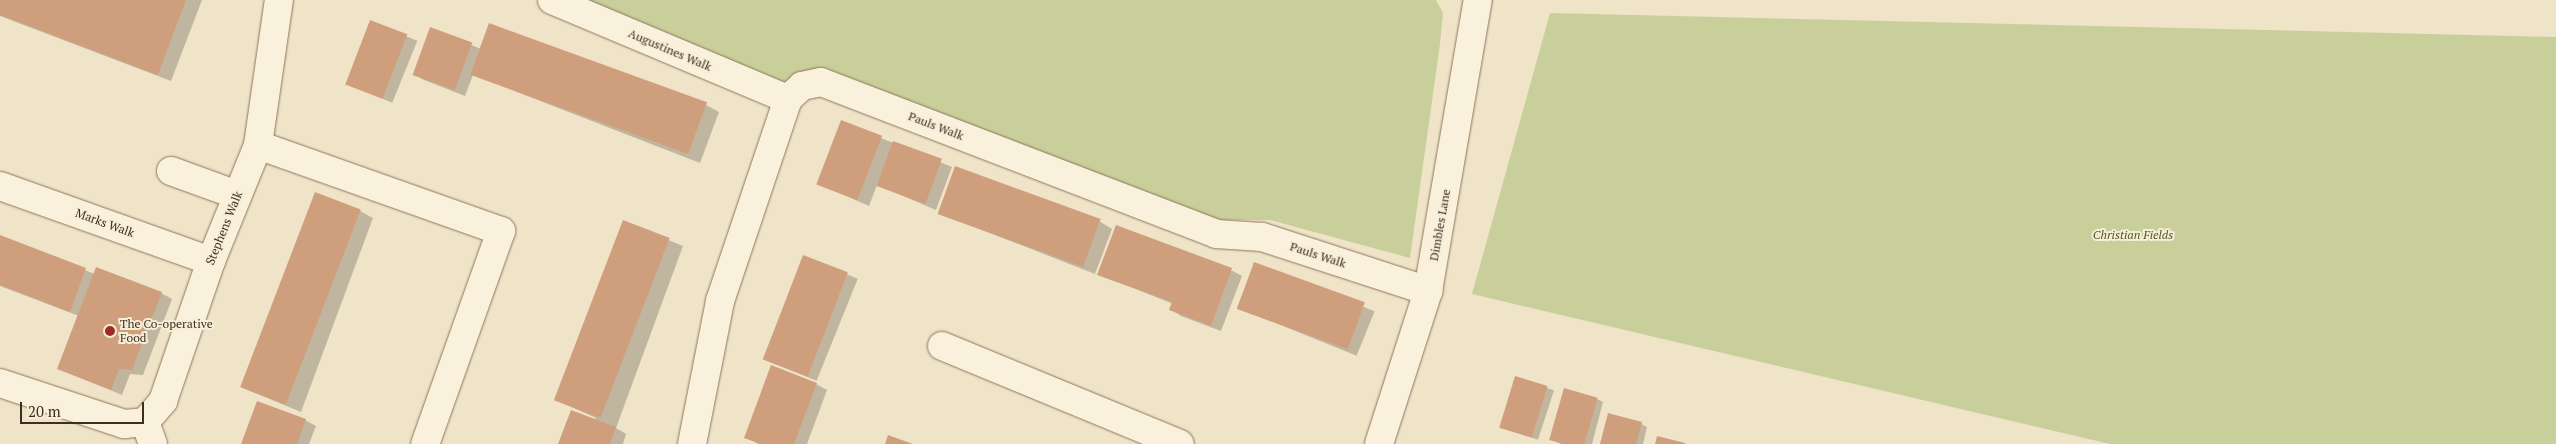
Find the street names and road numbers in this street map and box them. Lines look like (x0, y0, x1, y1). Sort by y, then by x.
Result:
street label: Augustines Walk (626, 26, 714, 74)
street label: Pauls Walk (906, 109, 966, 143)
street label: Dimbles Lane (1427, 188, 1453, 262)
street label: Stephens Walk (203, 189, 245, 267)
street label: Marks Walk (74, 206, 136, 240)
street label: Pauls Walk (1288, 239, 1348, 271)

